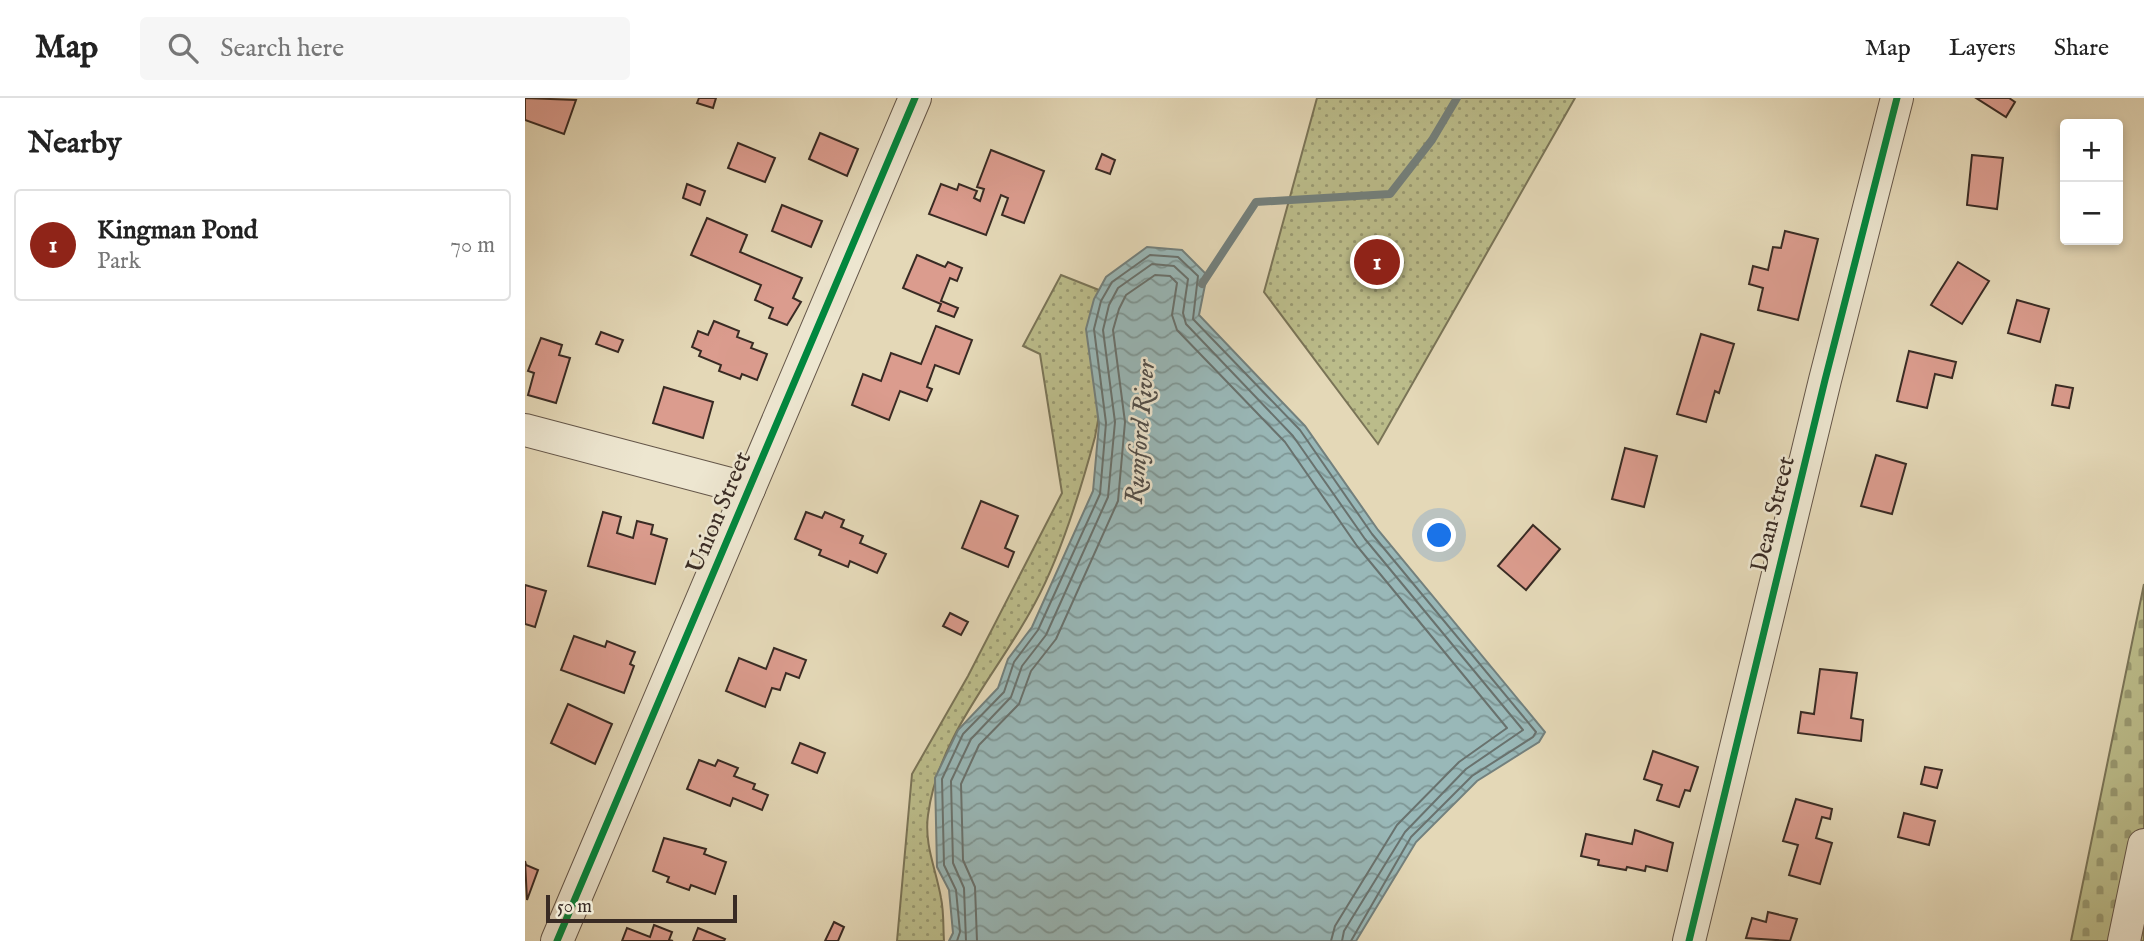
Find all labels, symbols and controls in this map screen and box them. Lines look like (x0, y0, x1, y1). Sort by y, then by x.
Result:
search box (140, 17, 630, 80)
text: Map (35, 27, 98, 69)
icon: search (164, 29, 202, 67)
text: Search here (220, 32, 344, 65)
text: Map (1865, 33, 1911, 64)
text: Layers (1949, 33, 2016, 64)
text: Share (2054, 33, 2109, 64)
map controls (2060, 119, 2123, 245)
button: + (2060, 119, 2123, 182)
text: Nearby (28, 125, 121, 163)
button: − (2060, 182, 2123, 245)
text: Kingman Pond (97, 214, 258, 247)
text: 1 (49, 231, 57, 260)
text: 70 m (450, 231, 495, 260)
pin: 1 (1354, 236, 1400, 288)
text: Park (97, 247, 141, 276)
water label: Rumford River (1118, 358, 1163, 506)
street label: Union Street (680, 447, 759, 578)
street label: Dean Street (1744, 453, 1803, 576)
your location (1422, 518, 1456, 552)
scale bar (546, 892, 737, 924)
text: 50 m (557, 895, 592, 919)

